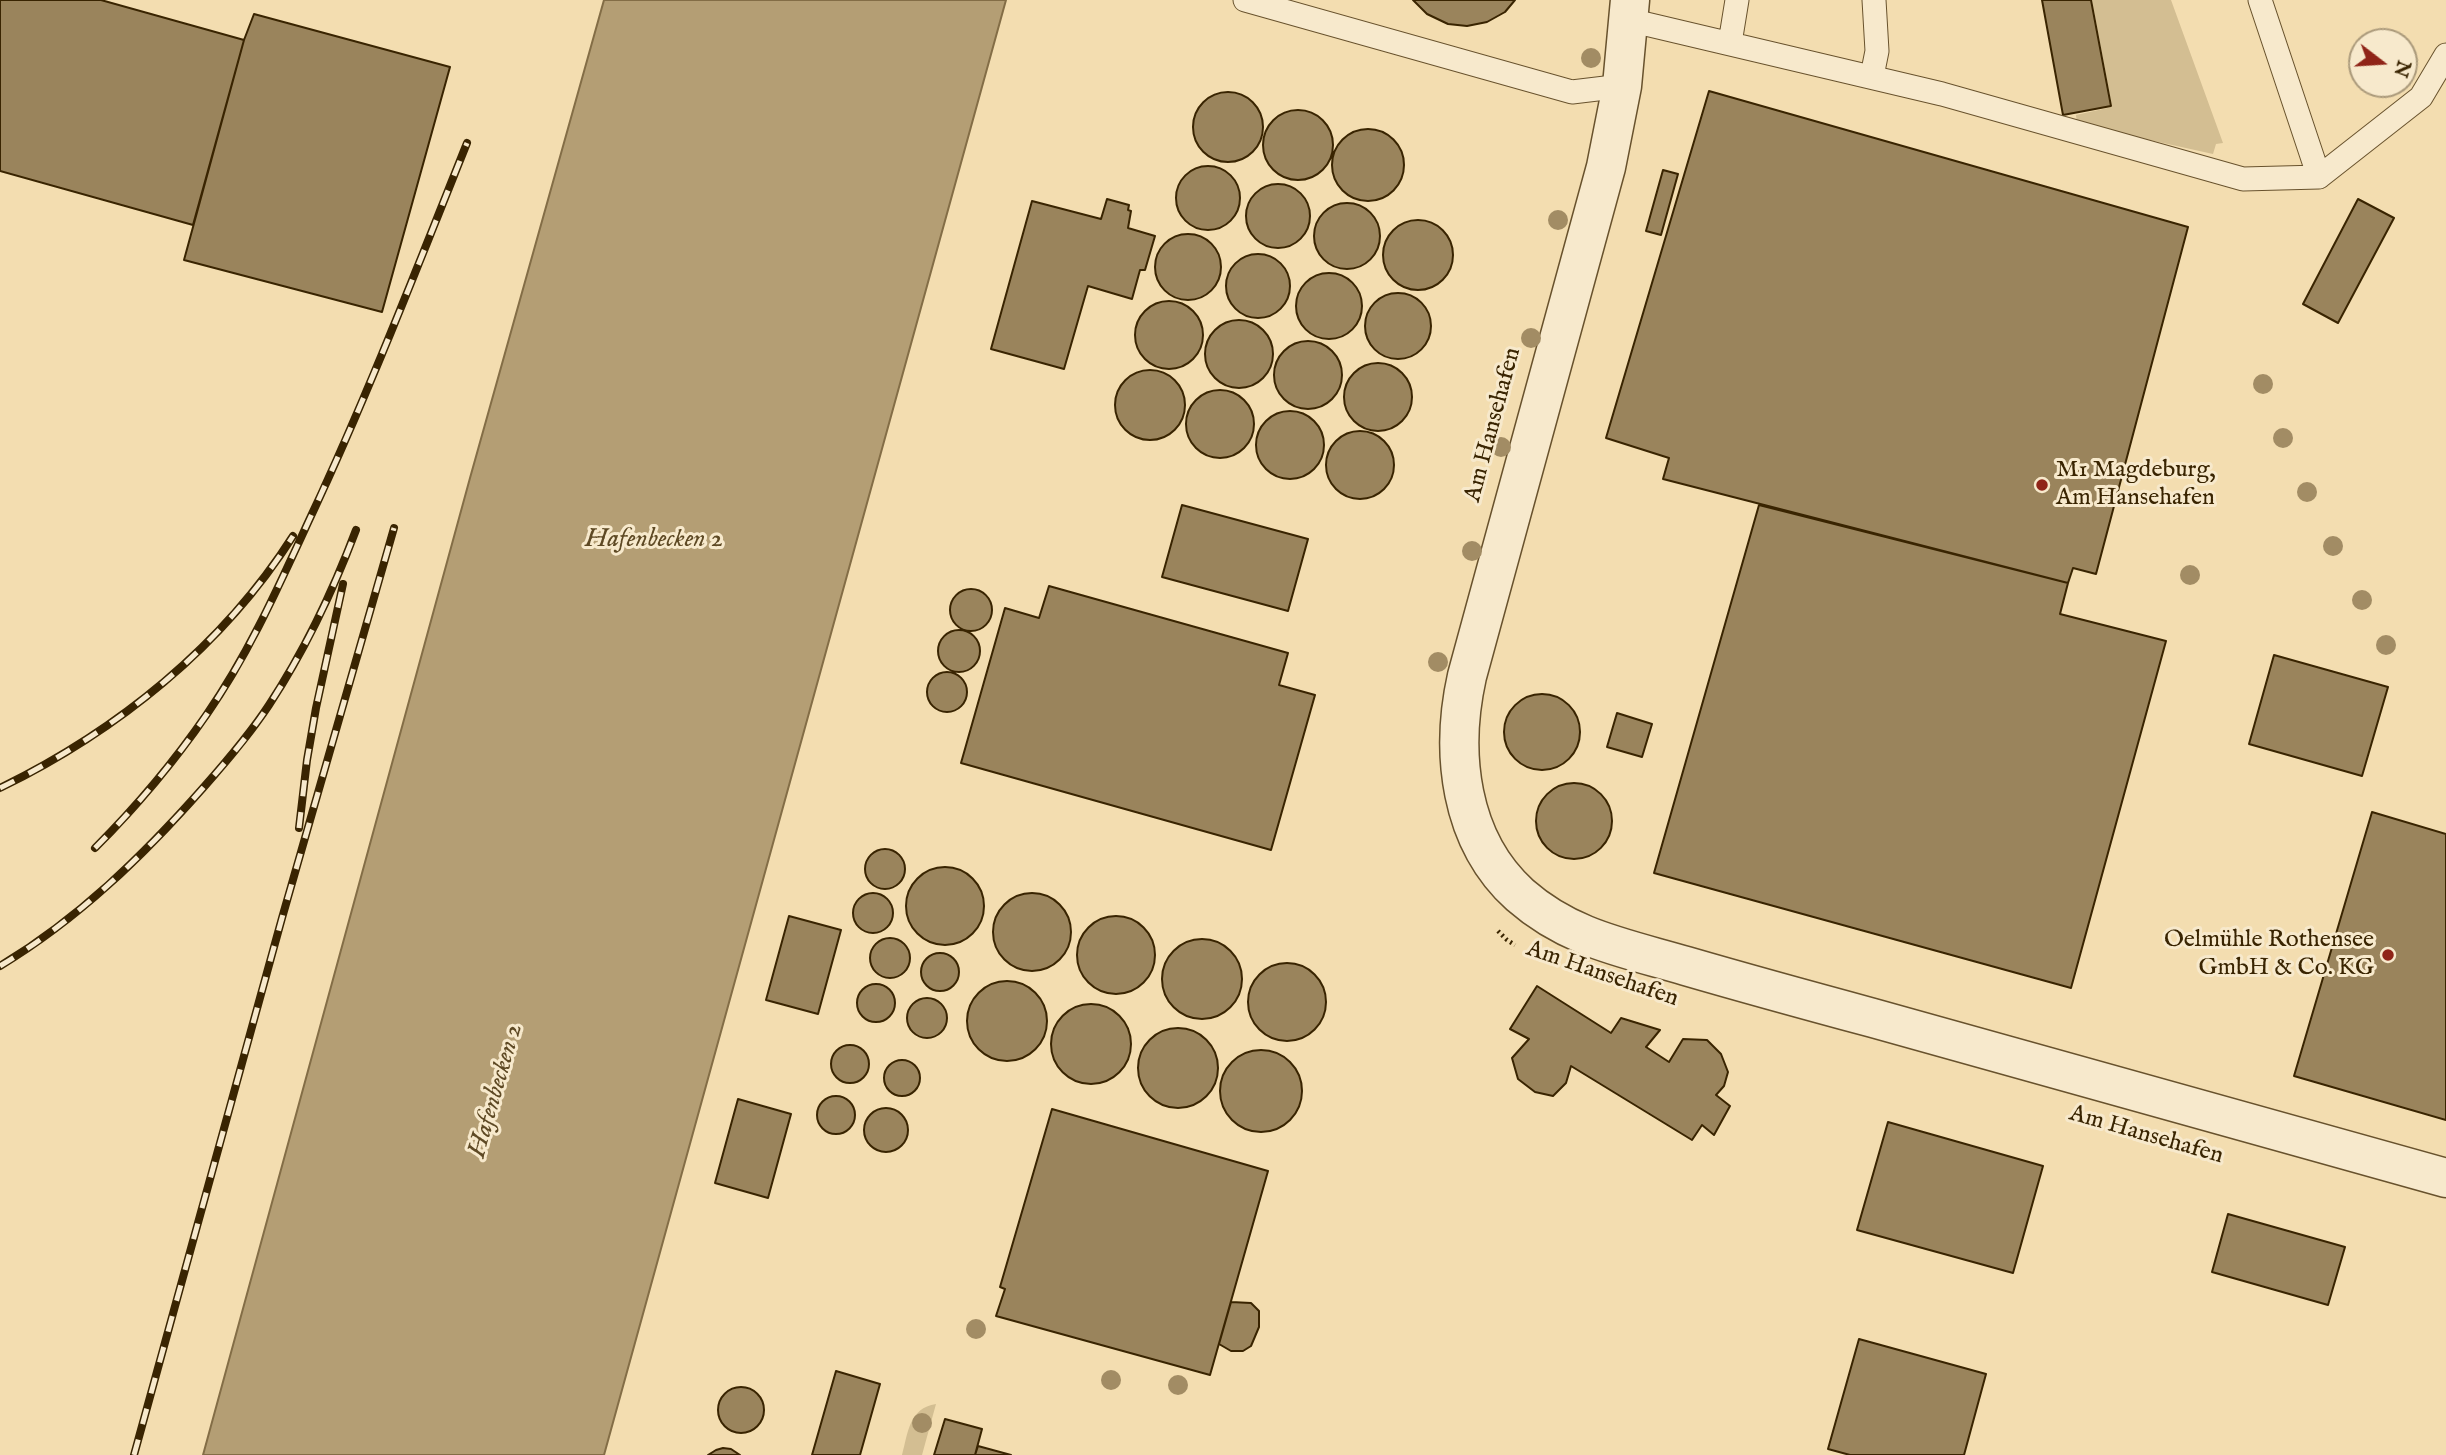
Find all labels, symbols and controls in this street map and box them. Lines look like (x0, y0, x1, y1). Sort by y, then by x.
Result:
north arrow (2348, 28, 2418, 98)
text: N (2387, 57, 2415, 80)
street label: Am Hansehafen (1460, 345, 1528, 505)
place label: M1 Magdeburg, Am Hansehafen (2056, 457, 2216, 513)
marker: M1 Magdeburg, Am Hansehafen (2034, 477, 2050, 493)
water label: Hafenbecken 2 (585, 525, 723, 557)
place label: Oelmühle Rothensee GmbH & Co. KG (2164, 927, 2374, 983)
street label: Am Hansehafen (1522, 936, 1682, 1014)
marker: Oelmühle Rothensee GmbH & Co. KG (2380, 947, 2396, 963)
water label: Hafenbecken 2 (463, 1020, 531, 1162)
street label: Am Hansehafen (2066, 1100, 2226, 1172)

